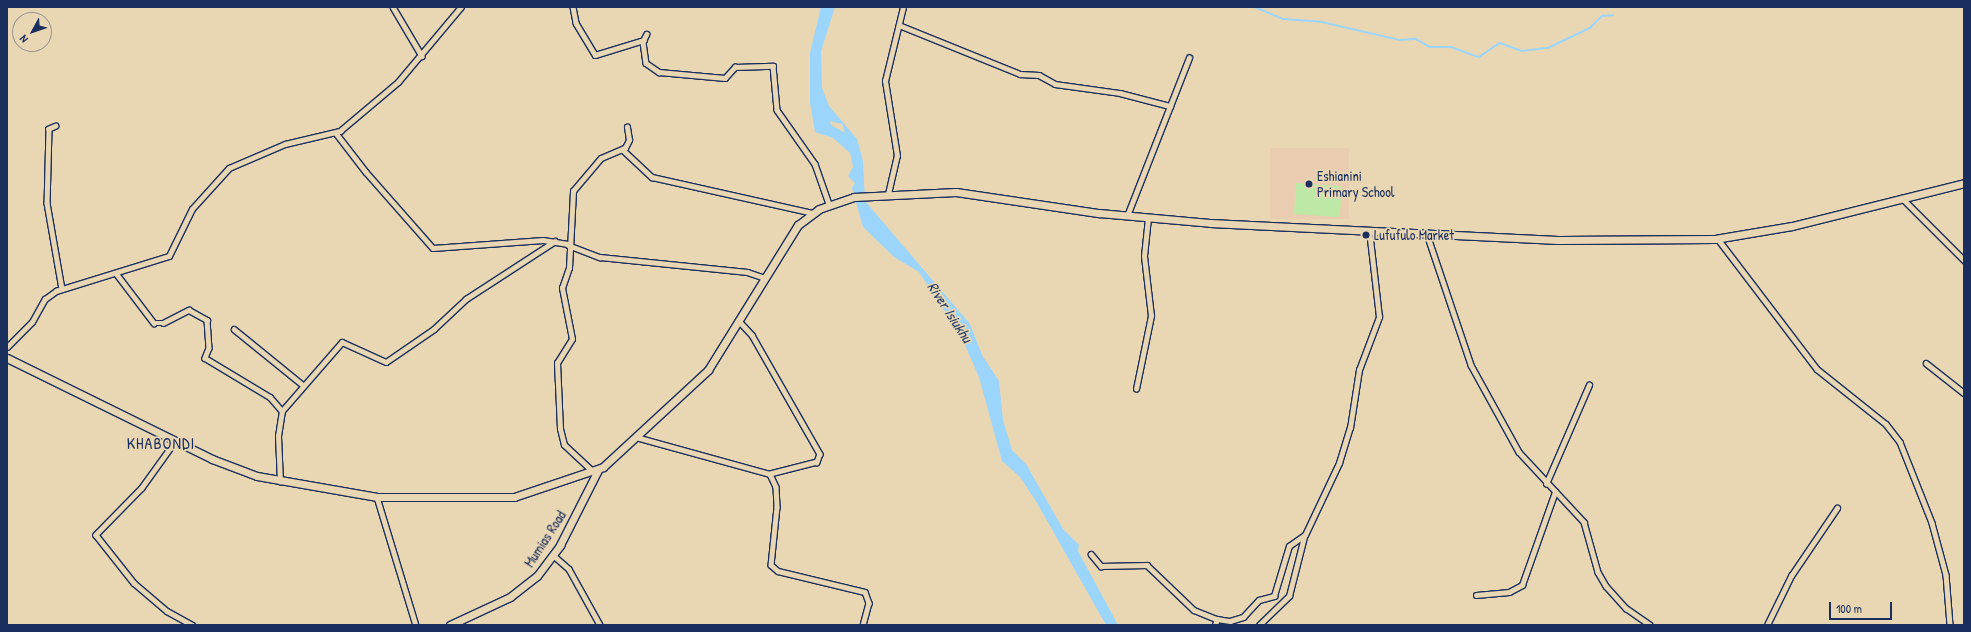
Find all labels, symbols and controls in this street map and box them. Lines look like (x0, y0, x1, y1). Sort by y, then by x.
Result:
north arrow (12, 12, 52, 52)
text: N (16, 32, 31, 46)
place label: Eshianini Primary School (1317, 168, 1395, 200)
marker: Eshianini Primary School (1304, 179, 1314, 189)
place label: Lufufulo Market (1374, 227, 1454, 243)
marker: Lufufulo Market (1361, 230, 1371, 240)
water label: River Isiukhu (924, 278, 976, 346)
district label: KHABONDI (127, 433, 195, 453)
street label: Mumias Road (521, 508, 569, 570)
scale bar (1831, 594, 1894, 620)
text: 100 m (1836, 600, 1862, 617)

